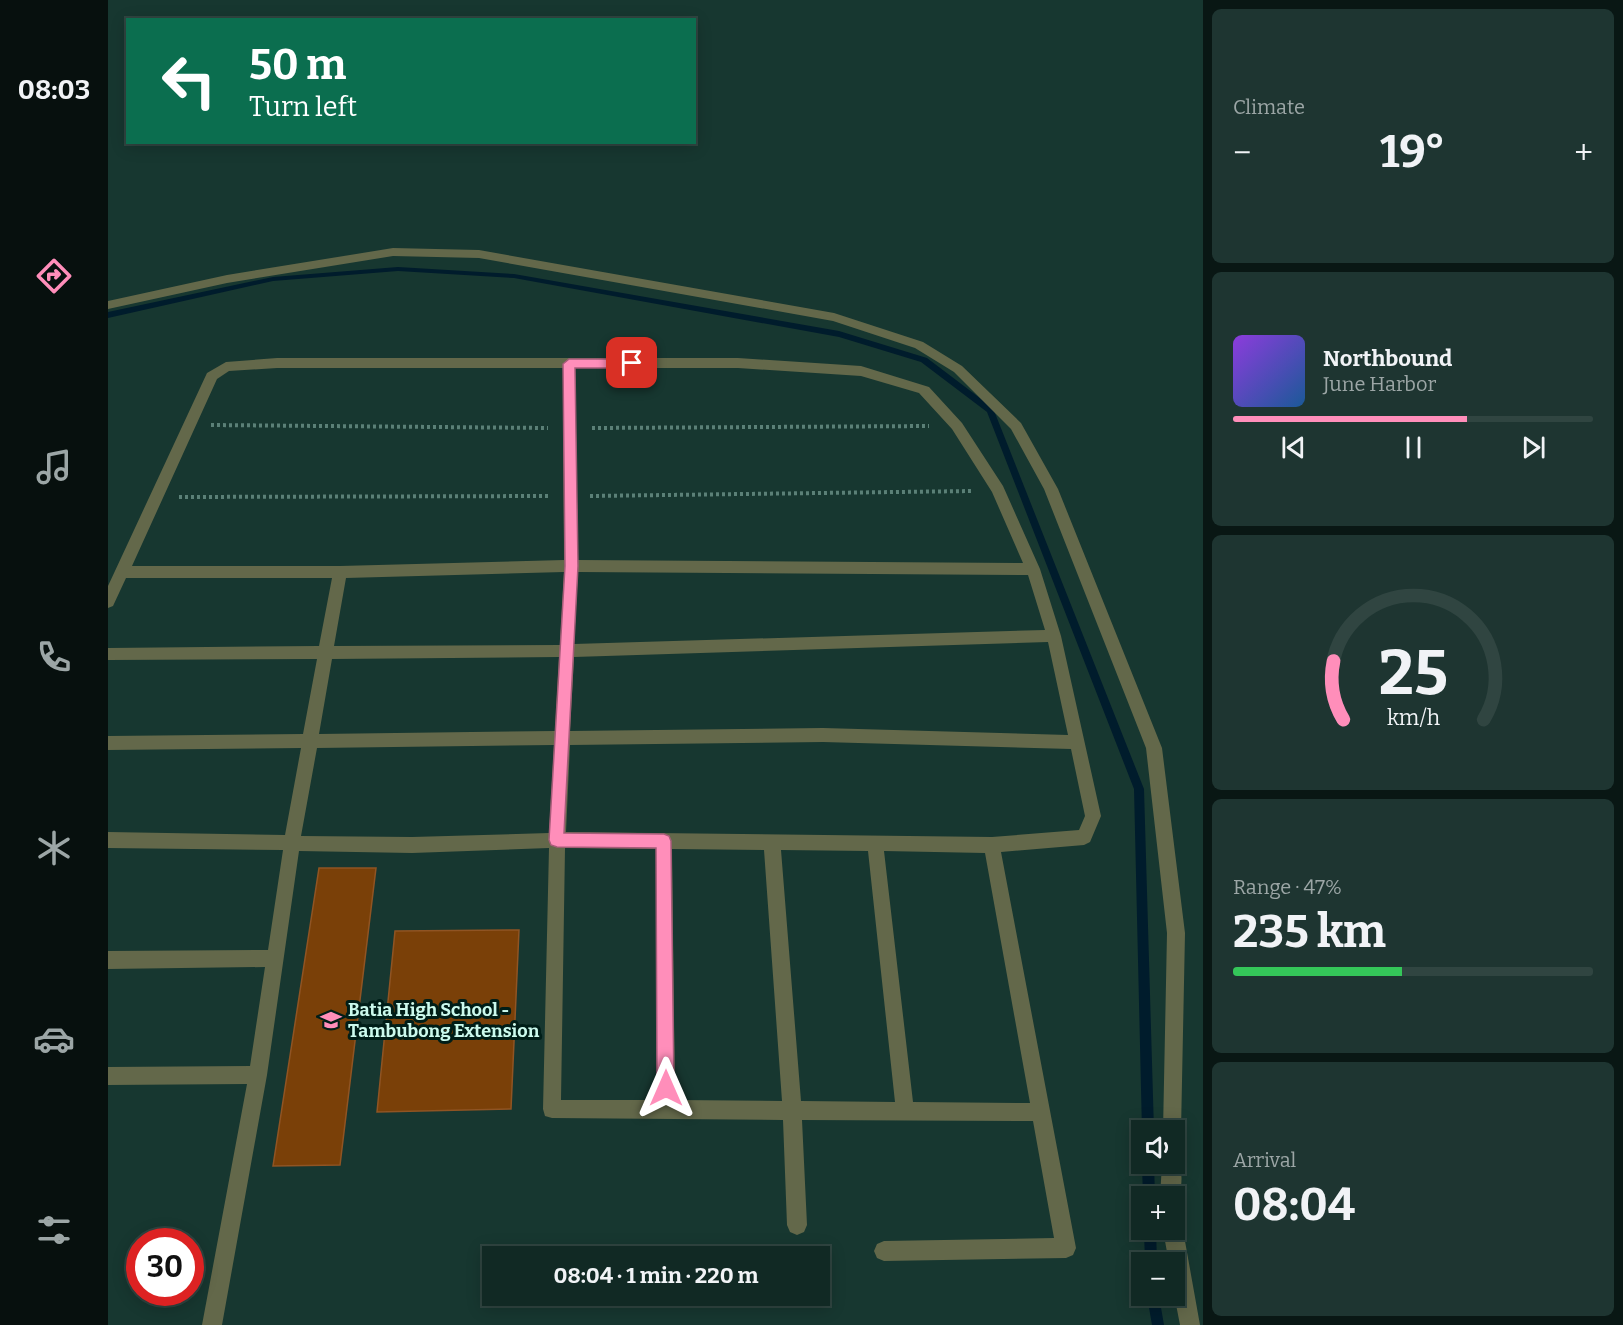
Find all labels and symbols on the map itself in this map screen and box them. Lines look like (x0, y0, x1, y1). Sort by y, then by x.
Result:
pin (606, 337, 657, 388)
place label: Batia High School - Tambubong Extension (348, 999, 540, 1042)
school or university icon: Batia High School - Tambubong Extension (319, 1008, 343, 1032)
position arrow (634, 1056, 698, 1120)
speed limit sign: 30 (126, 1228, 204, 1306)

